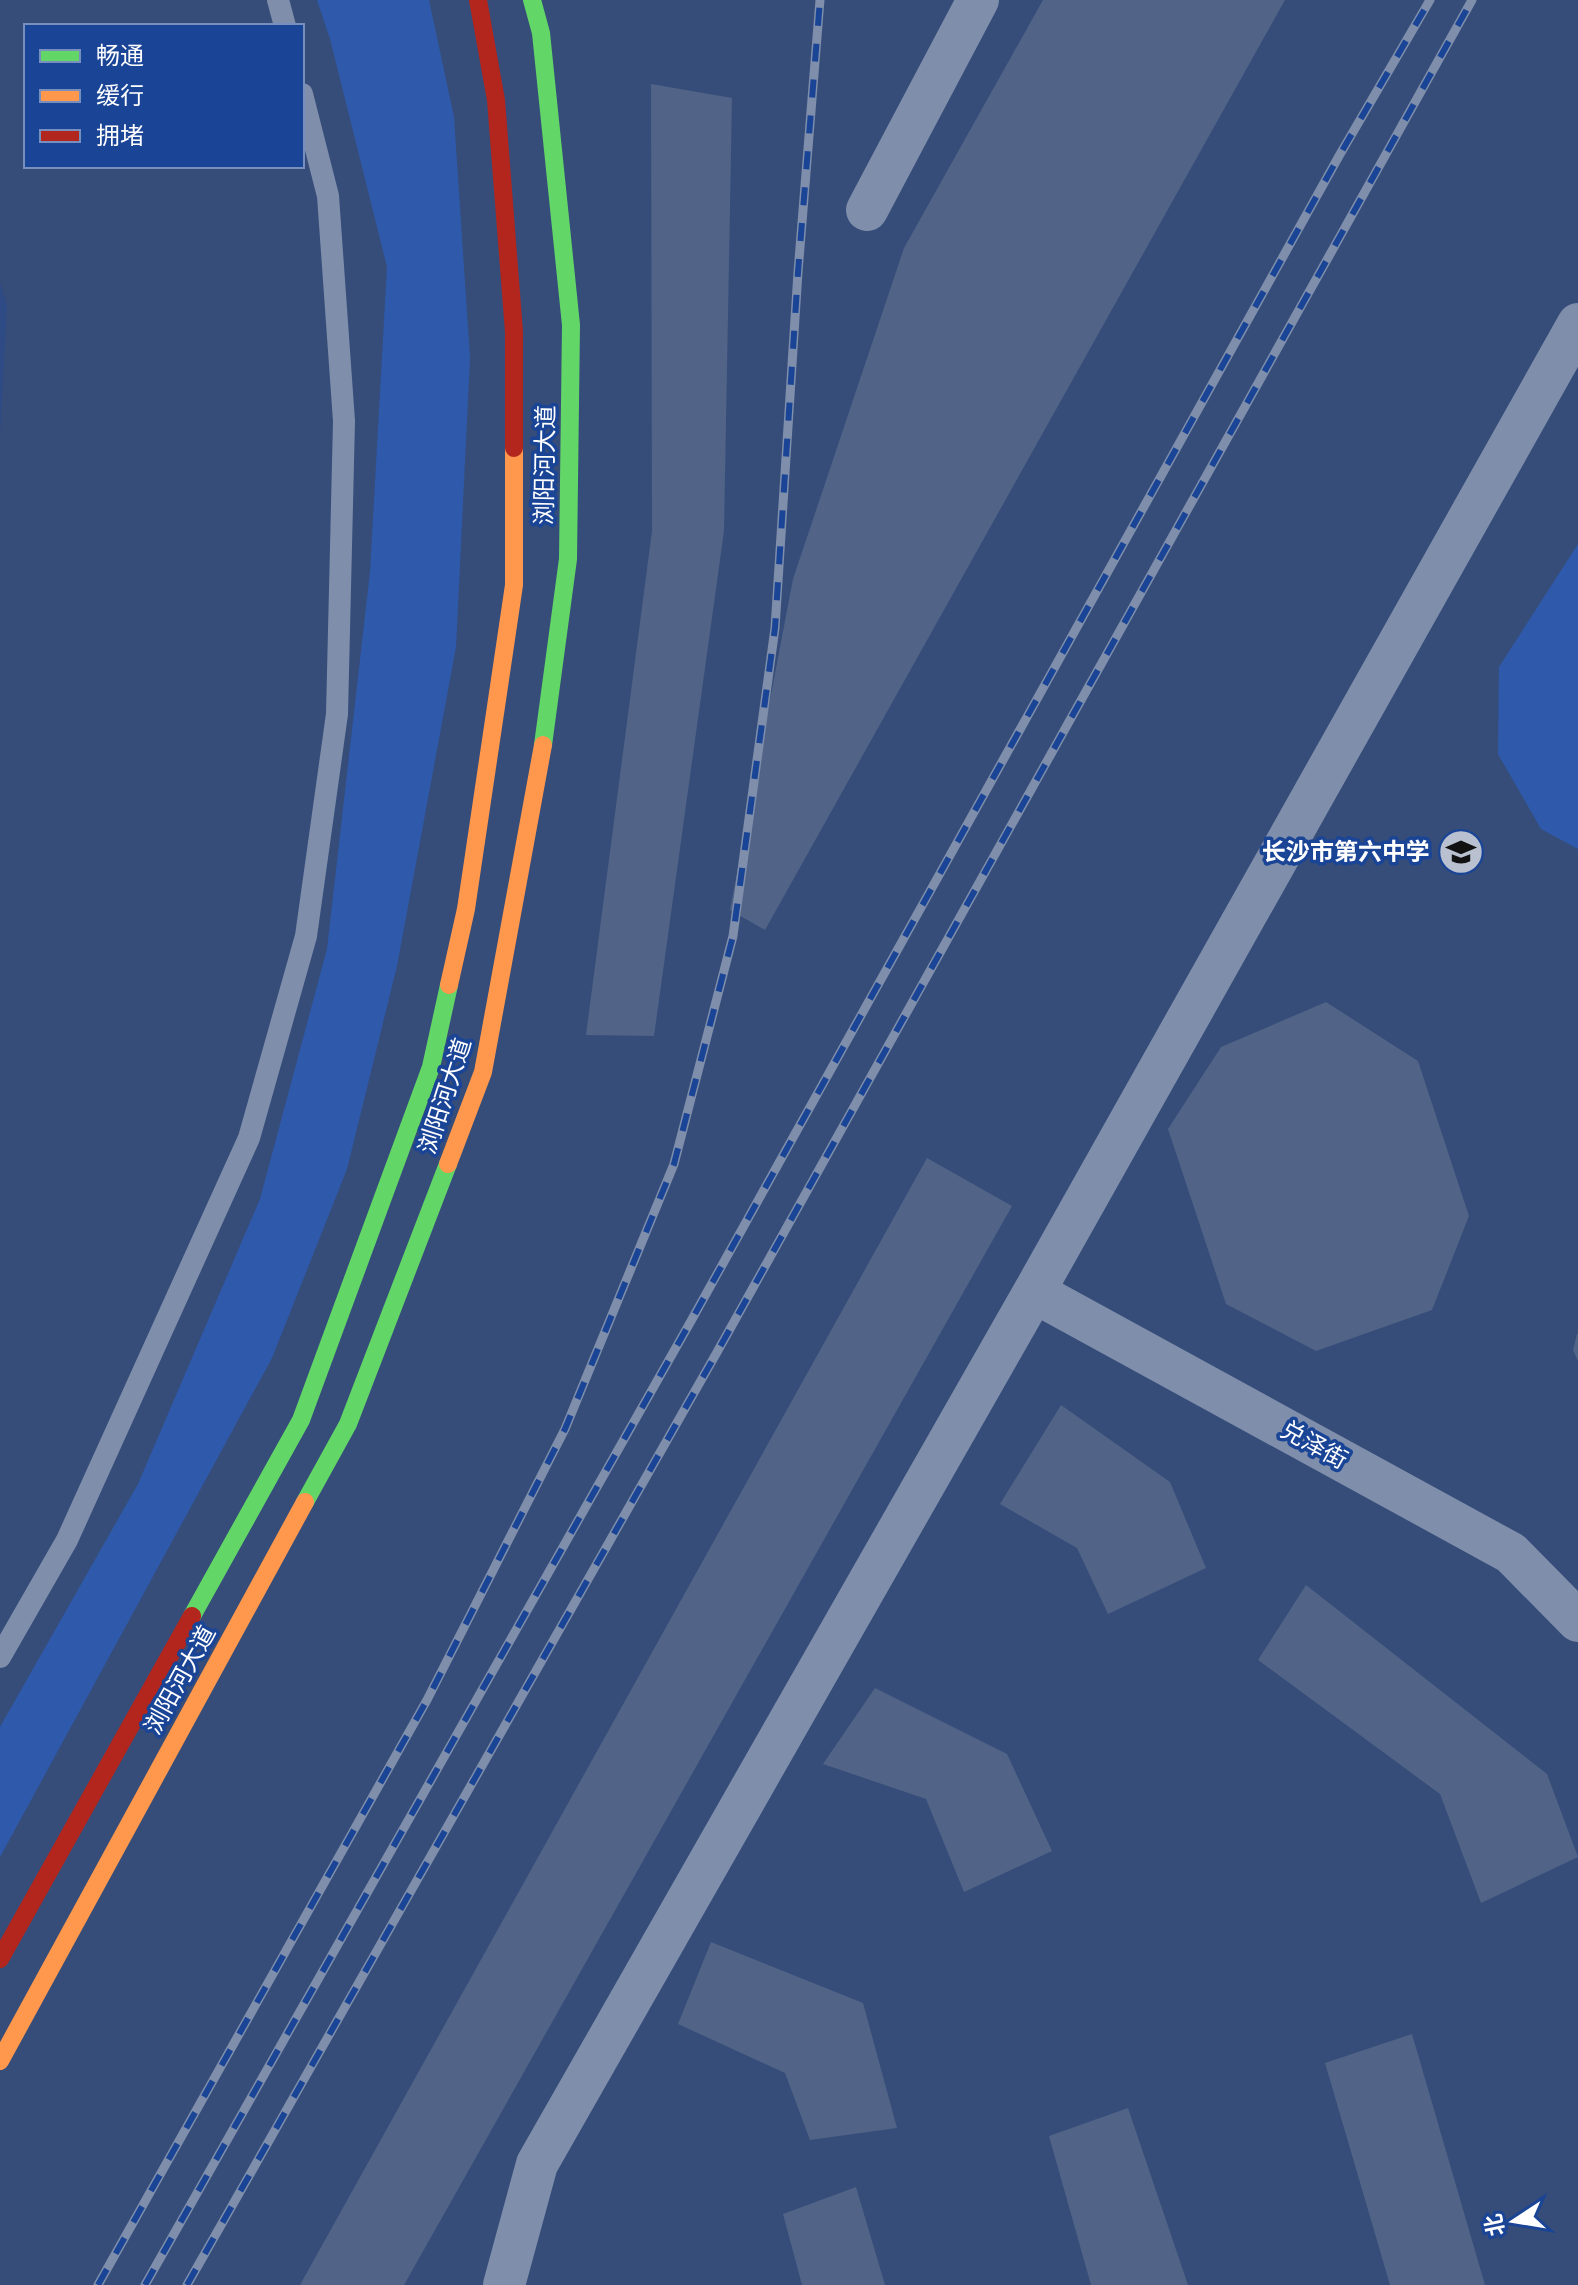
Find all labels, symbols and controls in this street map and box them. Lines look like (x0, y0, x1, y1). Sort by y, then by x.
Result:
legend (24, 24, 304, 168)
text: 畅通 (96, 42, 144, 70)
text: 缓行 (96, 82, 144, 110)
text: 拥堵 (96, 122, 144, 150)
street label: 浏阳河大道 (530, 405, 560, 525)
school or university icon: 长沙市第六中学 (1437, 828, 1485, 876)
place label: 长沙市第六中学 (1262, 838, 1430, 866)
street label: 浏阳河大道 (413, 1035, 477, 1157)
street label: 兑泽街 (1276, 1415, 1352, 1475)
street label: 浏阳河大道 (139, 1621, 221, 1739)
north arrow (1474, 2181, 1554, 2261)
text: 北 (1479, 2211, 1510, 2239)

